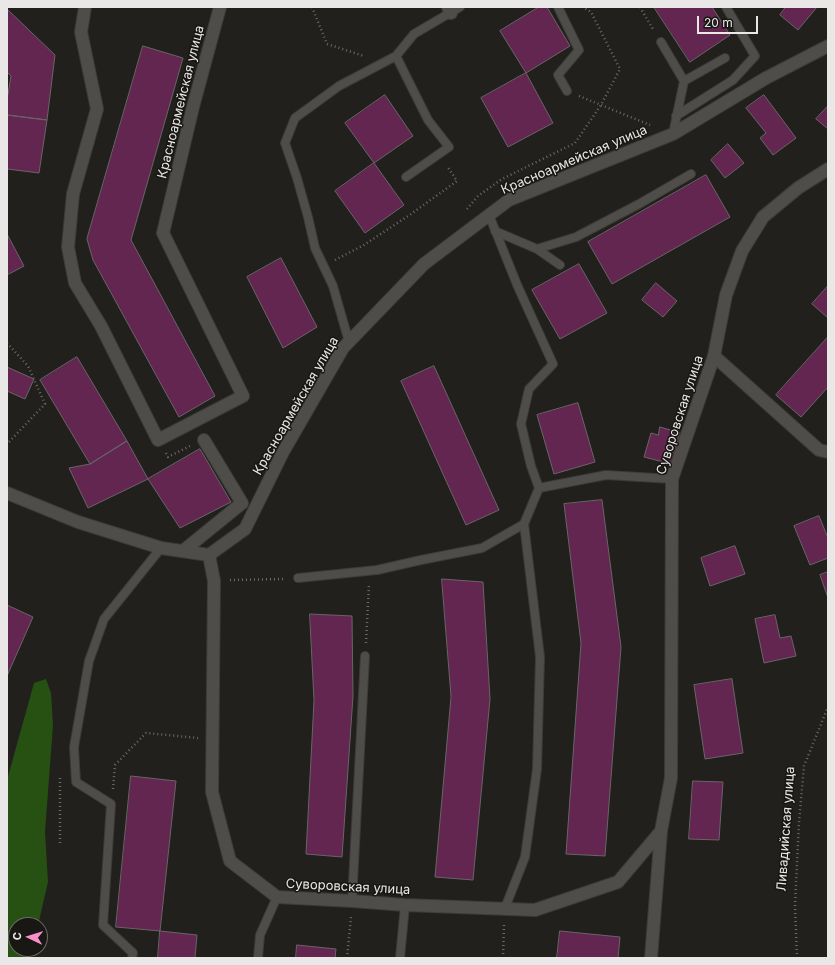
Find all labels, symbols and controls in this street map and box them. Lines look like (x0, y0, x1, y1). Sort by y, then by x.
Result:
scale bar (699, 8, 760, 34)
text: 20 m (704, 15, 733, 30)
street label: Красноармейская улица (154, 24, 208, 180)
street label: Красноармейская улица (499, 122, 649, 198)
street label: Красноармейская улица (250, 334, 342, 478)
street label: Суворовская улица (653, 353, 707, 477)
street label: Ливадийская улица (774, 766, 798, 892)
street label: Суворовская улица (285, 876, 411, 898)
north arrow (8, 917, 48, 957)
text: С (10, 932, 24, 941)

